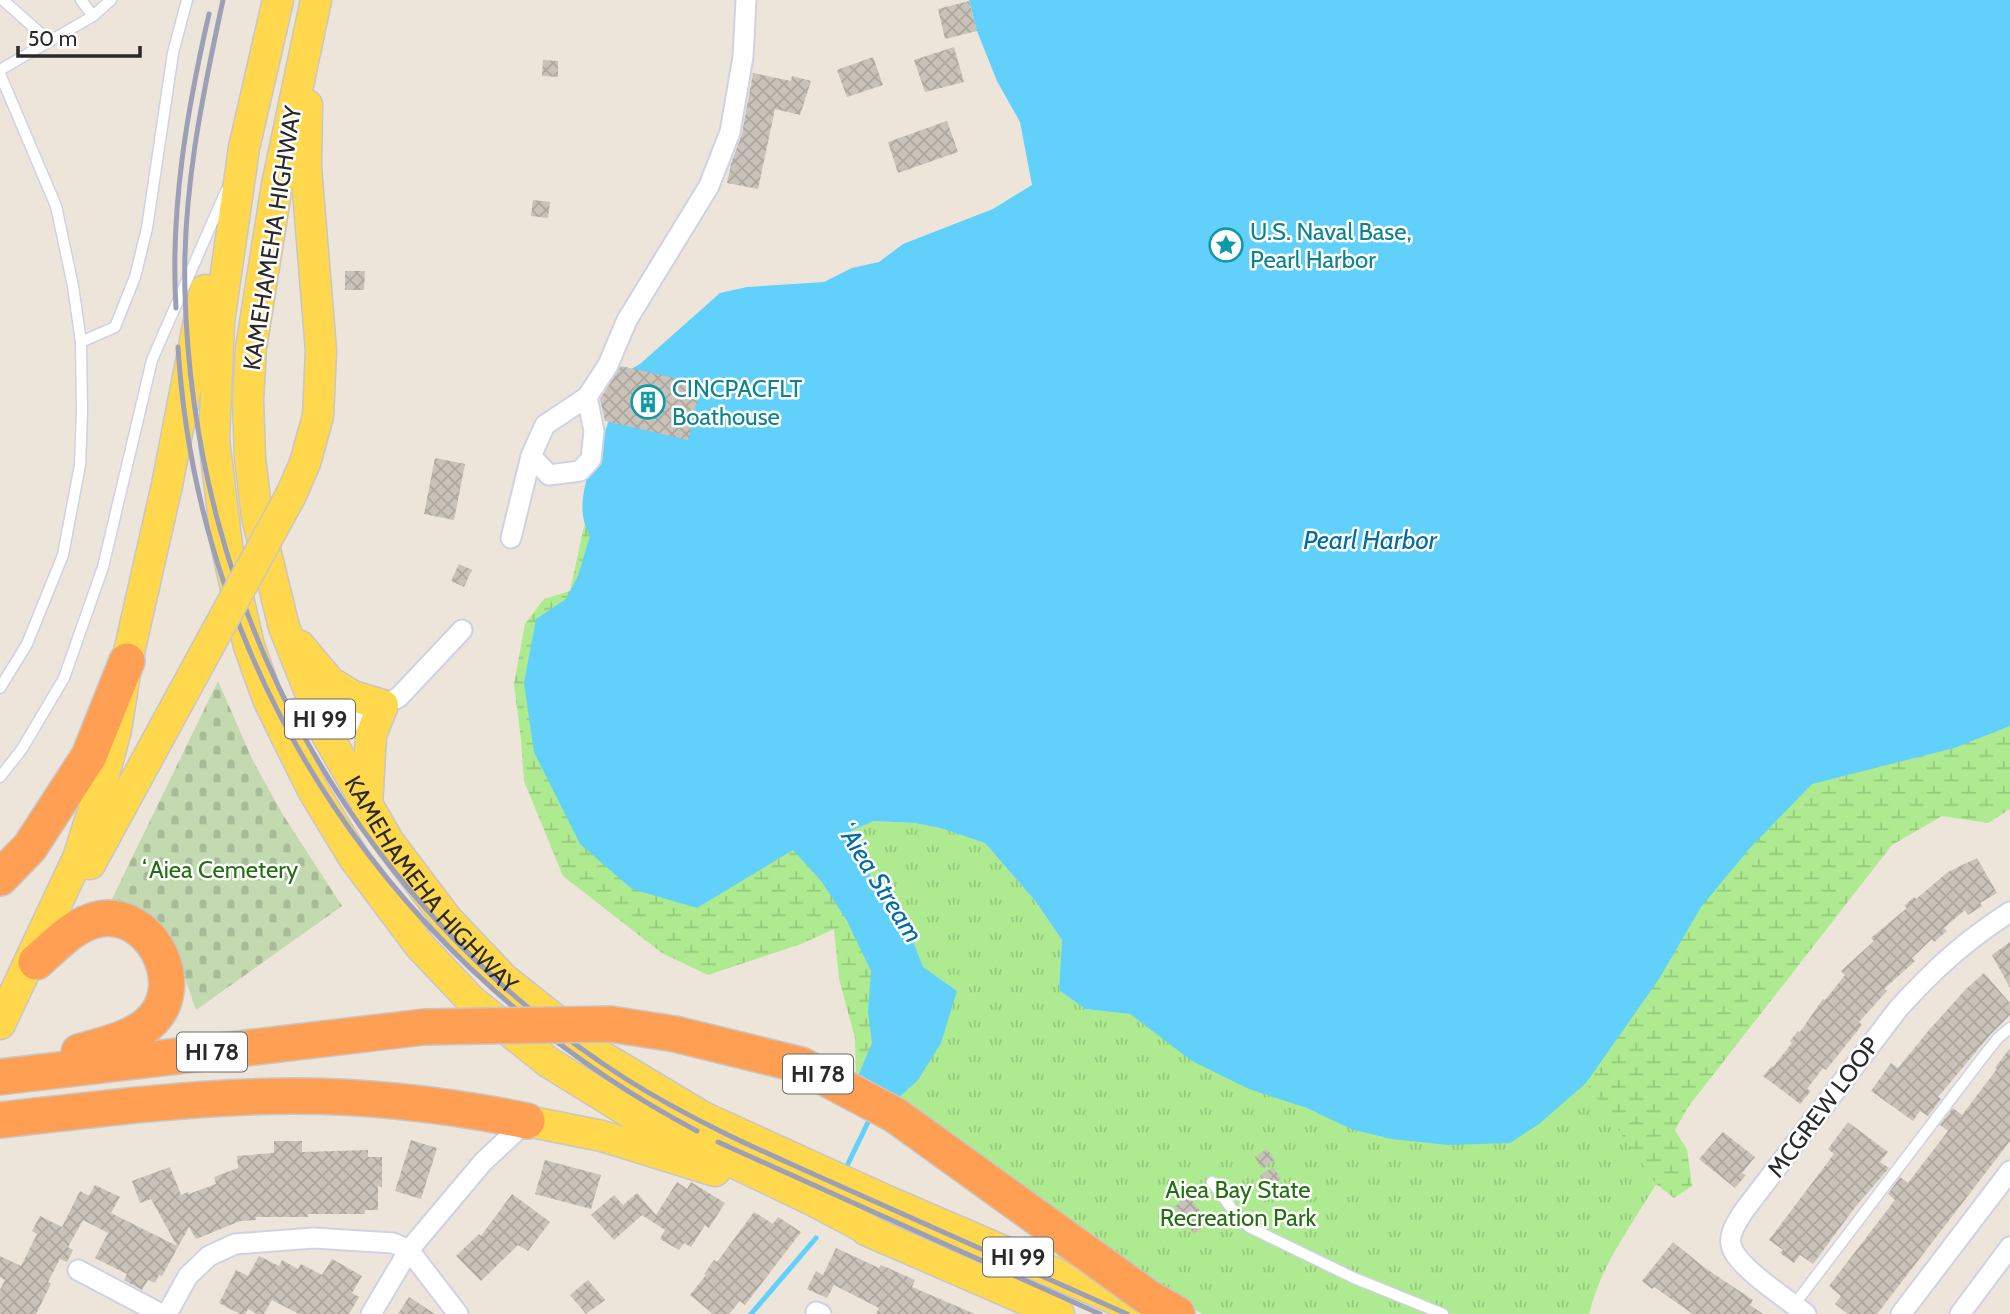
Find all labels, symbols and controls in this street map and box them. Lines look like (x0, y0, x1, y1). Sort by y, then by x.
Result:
scale bar (18, 14, 140, 58)
text: 50 m (28, 26, 77, 51)
street label: KAMEHAMEHA HIGHWAY (237, 103, 307, 372)
place label: U.S. Naval Base, Pearl Harbor (1250, 217, 1412, 274)
place icon: U.S. Naval Base, Pearl Harbor (1207, 226, 1245, 264)
place label: CINCPACFLT Boathouse (672, 374, 803, 431)
building icon: CINCPACFLT Boathouse (629, 383, 667, 421)
water label: Pearl Harbor (1303, 524, 1438, 556)
road number: HI 99 (285, 699, 355, 738)
street label: KAMEHAMEHA HIGHWAY (339, 770, 524, 999)
water label: ʻAiea Stream (830, 816, 930, 948)
park label: ʻAiea Cemetery (140, 855, 298, 884)
street label: MCGREW LOOP (1761, 1031, 1885, 1183)
road number: HI 78 (177, 1032, 247, 1072)
road number: HI 78 (783, 1054, 853, 1093)
park label: Aiea Bay State Recreation Park (1160, 1175, 1316, 1232)
road number: HI 99 (983, 1238, 1053, 1276)

